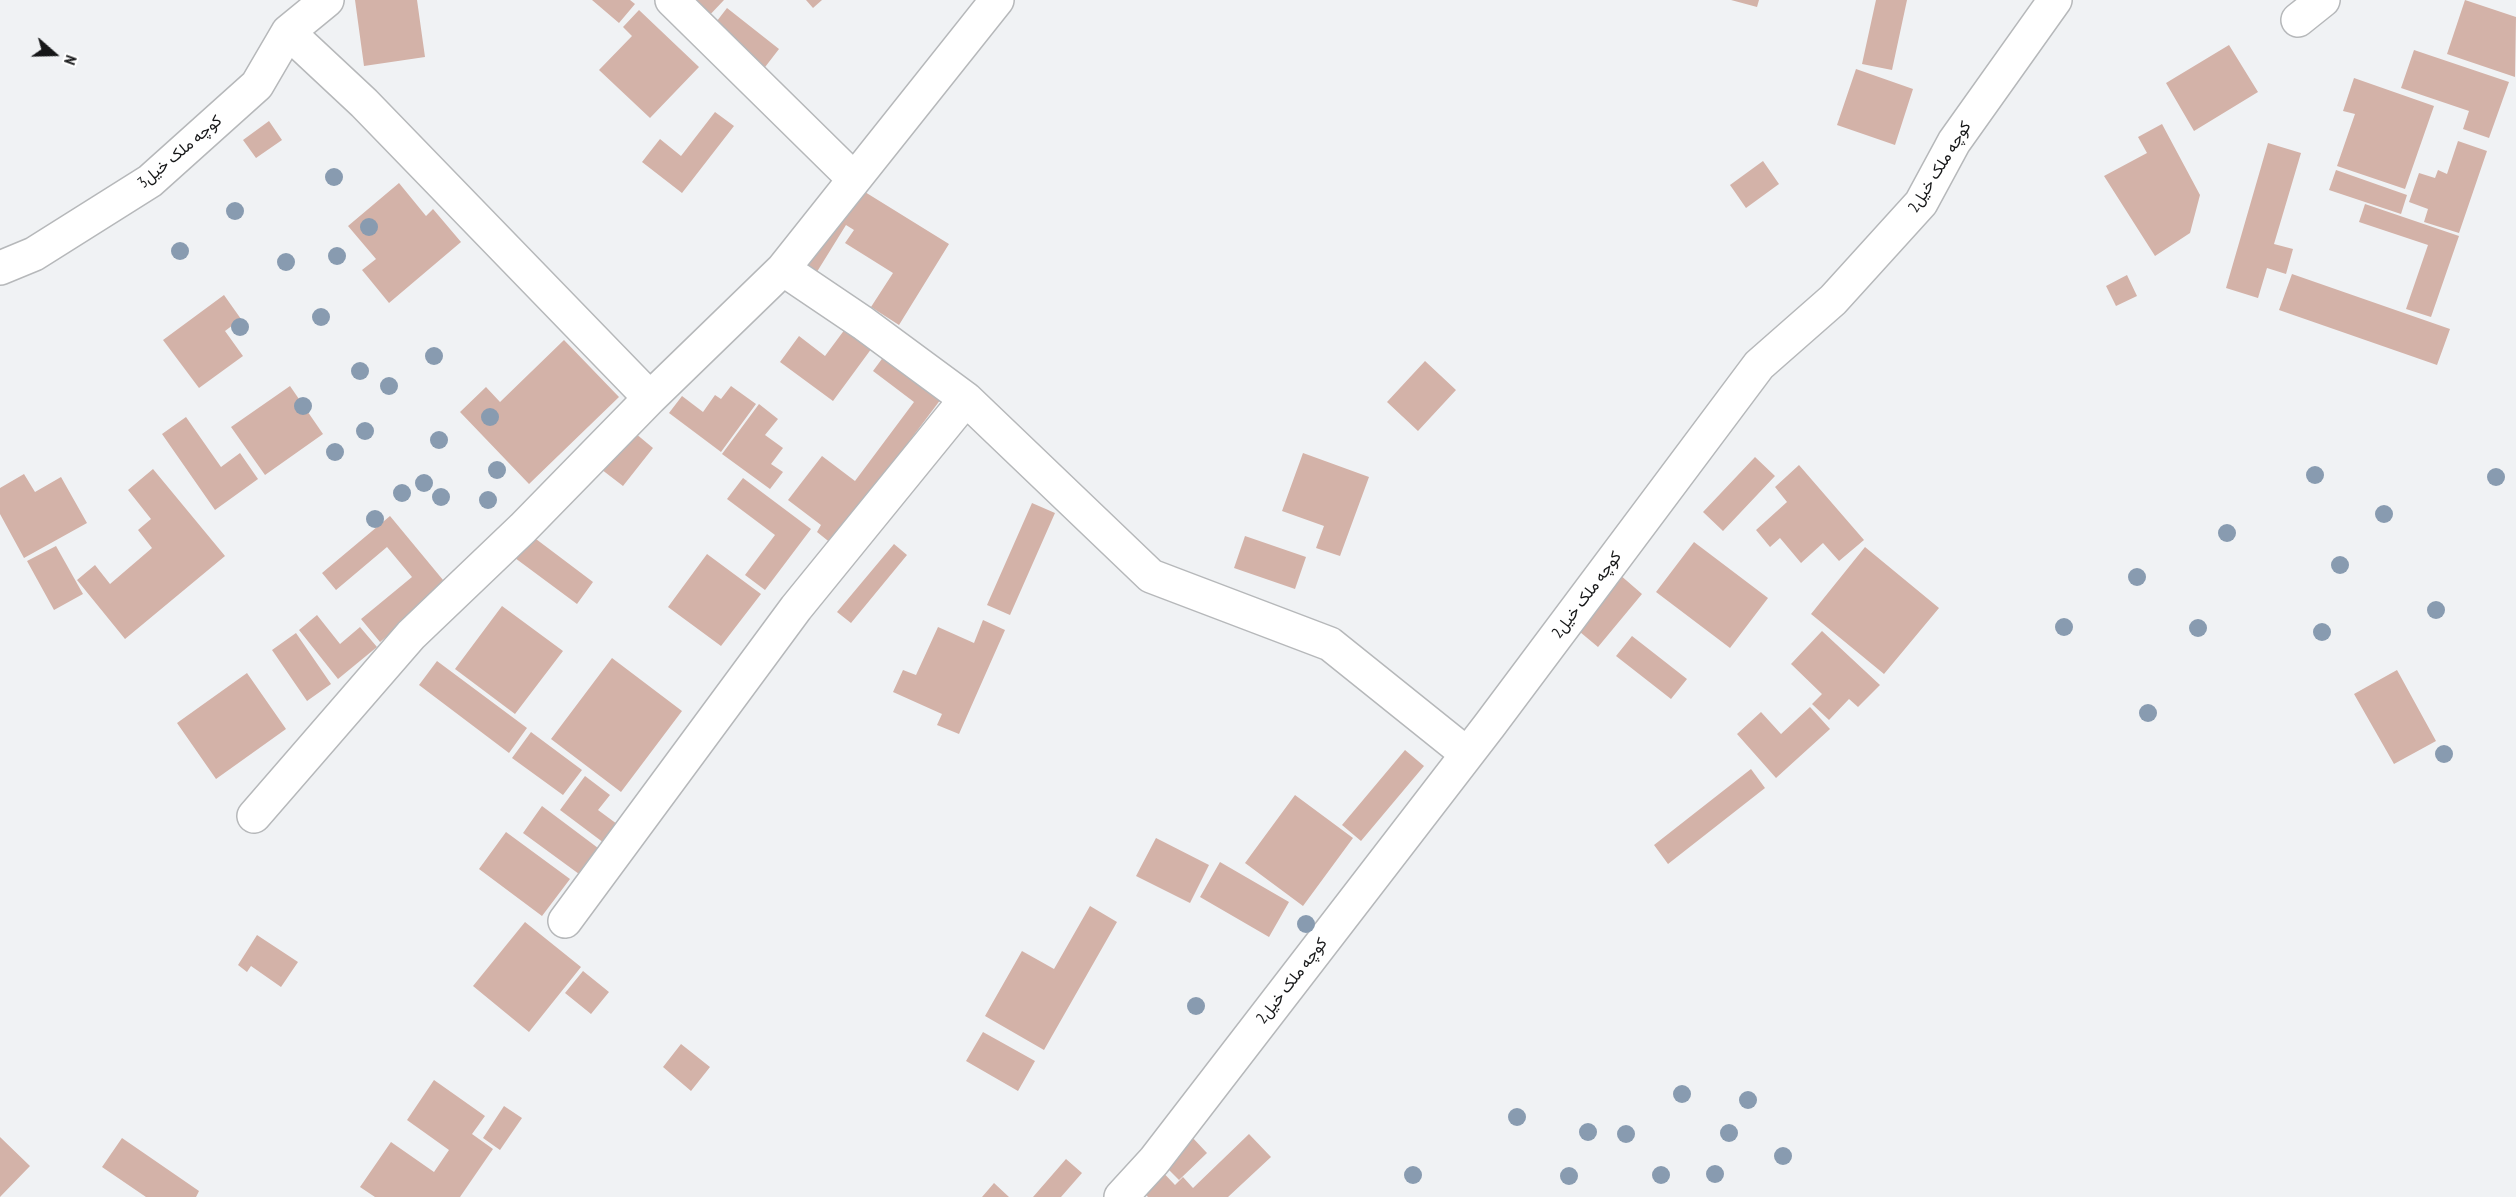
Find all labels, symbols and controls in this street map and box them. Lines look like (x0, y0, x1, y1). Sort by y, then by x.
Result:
north arrow (24, 24, 84, 84)
text: N (60, 53, 82, 68)
street label: کوچه ملک خیل3 (134, 111, 226, 193)
street label: کوچه ملک خیل2 (1904, 118, 1976, 216)
street label: کوچه ملک خیل2 (1548, 548, 1626, 642)
street label: کوچه ملک خیل2 (1253, 934, 1331, 1028)

